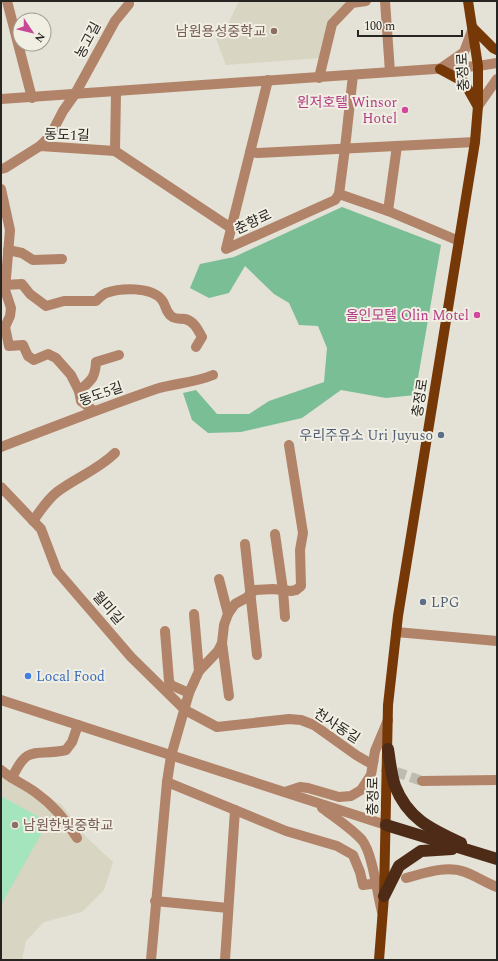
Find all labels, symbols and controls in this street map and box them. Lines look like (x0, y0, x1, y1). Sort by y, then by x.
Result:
north arrow (12, 12, 52, 52)
scale bar (358, 12, 462, 38)
text: 100 m (364, 17, 395, 36)
street label: 농고길 (70, 18, 106, 62)
place label: 남원용성중학교 (176, 21, 266, 42)
marker: 남원용성중학교 (269, 26, 279, 36)
text: N (30, 29, 49, 46)
street label: 충정로 (451, 52, 474, 92)
place label: 윈저호텔 Winsor Hotel (297, 92, 397, 129)
marker: 윈저호텔 Winsor Hotel (400, 105, 410, 115)
street label: 동도1길 (44, 124, 90, 146)
street label: 춘향로 (231, 204, 275, 240)
place label: 올인모텔 Olin Motel (346, 305, 469, 326)
marker: 올인모텔 Olin Motel (472, 310, 482, 320)
street label: 동도5길 (76, 377, 126, 411)
street label: 충정로 (407, 377, 433, 419)
place label: 우리주유소 Uri Juyuso (299, 425, 433, 446)
marker: 우리주유소 Uri Juyuso (436, 430, 446, 440)
street label: 월미길 (87, 587, 129, 629)
place label: LPG (431, 592, 460, 613)
marker: LPG (418, 597, 428, 607)
place label: Local Food (36, 666, 105, 687)
marker: Local Food (23, 671, 33, 681)
street label: 천사동길 (310, 703, 364, 749)
street label: 충정로 (362, 776, 384, 816)
place label: 남원한빛중학교 (23, 815, 113, 836)
marker: 남원한빛중학교 (10, 820, 20, 830)

